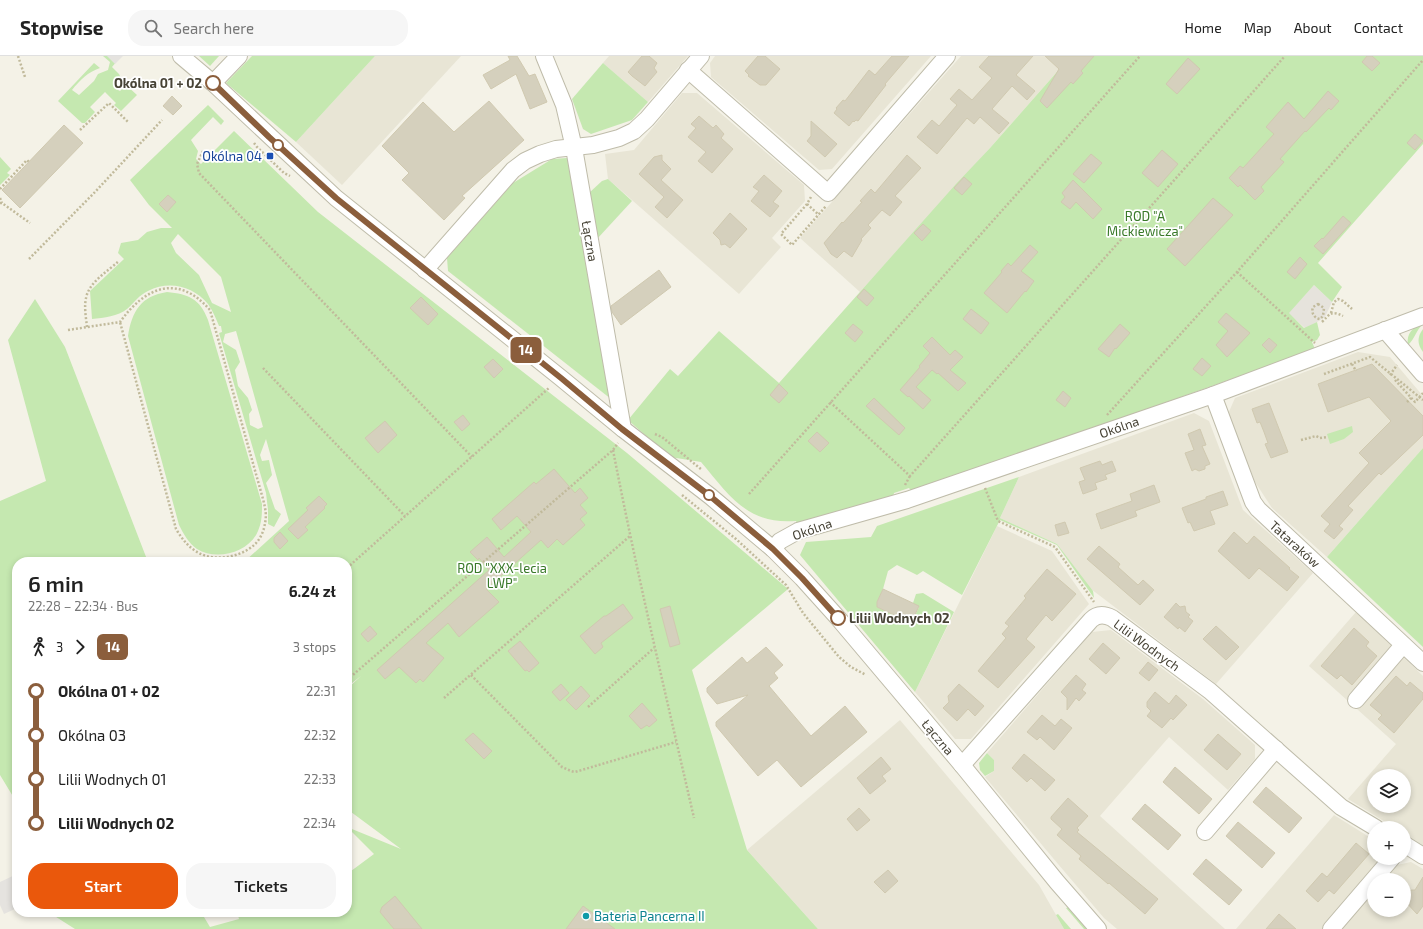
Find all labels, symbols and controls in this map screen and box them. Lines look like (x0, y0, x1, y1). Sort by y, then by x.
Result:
search box (128, 10, 408, 46)
text: Stopwise (20, 16, 104, 39)
icon: search (142, 17, 164, 39)
text: Search here (174, 19, 254, 37)
text: Home (1185, 19, 1222, 36)
text: Map (1244, 19, 1272, 36)
text: About (1294, 19, 1332, 36)
text: Contact (1354, 19, 1403, 36)
place label: Okólna 01 + 02 (114, 75, 202, 91)
marker: Okólna 01 + 02 (205, 75, 221, 91)
unlabelled marker (272, 139, 284, 151)
place label: Okólna 04 (202, 148, 262, 164)
marker: Okólna 04 (265, 151, 275, 161)
park label: ROD "A Mickiewicza" (1107, 208, 1183, 239)
street label: Łączna (579, 219, 601, 263)
line badge: 14 (508, 337, 544, 363)
text: 14 (519, 341, 533, 358)
street label: Okólna (1097, 413, 1141, 441)
unlabelled marker (703, 489, 715, 501)
street label: Okólna (790, 515, 834, 543)
street label: Tataraków (1266, 517, 1324, 571)
park label: ROD "XXX-lecia LWP" (457, 560, 547, 591)
text: 6 min (28, 570, 84, 596)
text: 6.24 zł (289, 582, 336, 600)
text: 22:28 – 22:34 · Bus (28, 598, 138, 614)
marker: Lilii Wodnych 02 (830, 610, 846, 626)
place label: Lilii Wodnych 02 (849, 610, 950, 626)
street label: Lilii Wodnych (1111, 616, 1183, 674)
icon: walk (28, 636, 50, 658)
icon: forward (69, 636, 91, 658)
text: 14 (105, 638, 120, 655)
text: 3 (56, 639, 63, 655)
text: 3 stops (293, 639, 336, 655)
text: Okólna 01 + 02 (58, 682, 160, 700)
text: 22:31 (306, 683, 336, 699)
street label: Łączna (919, 716, 957, 758)
text: Okólna 03 (58, 726, 126, 744)
text: 22:32 (304, 727, 336, 743)
map controls (1367, 769, 1411, 917)
button: layers (1367, 769, 1411, 813)
text: Lilii Wodnych 01 (58, 770, 167, 788)
text: 22:33 (304, 771, 336, 787)
text: Lilii Wodnych 02 (58, 814, 174, 832)
text: 22:34 (303, 815, 336, 831)
button: + (1367, 821, 1411, 865)
button: Start (28, 863, 178, 909)
button: Tickets (186, 863, 336, 909)
button: − (1367, 873, 1411, 917)
place label: Bateria Pancerna II (594, 908, 705, 924)
marker: Bateria Pancerna II (581, 911, 591, 921)

